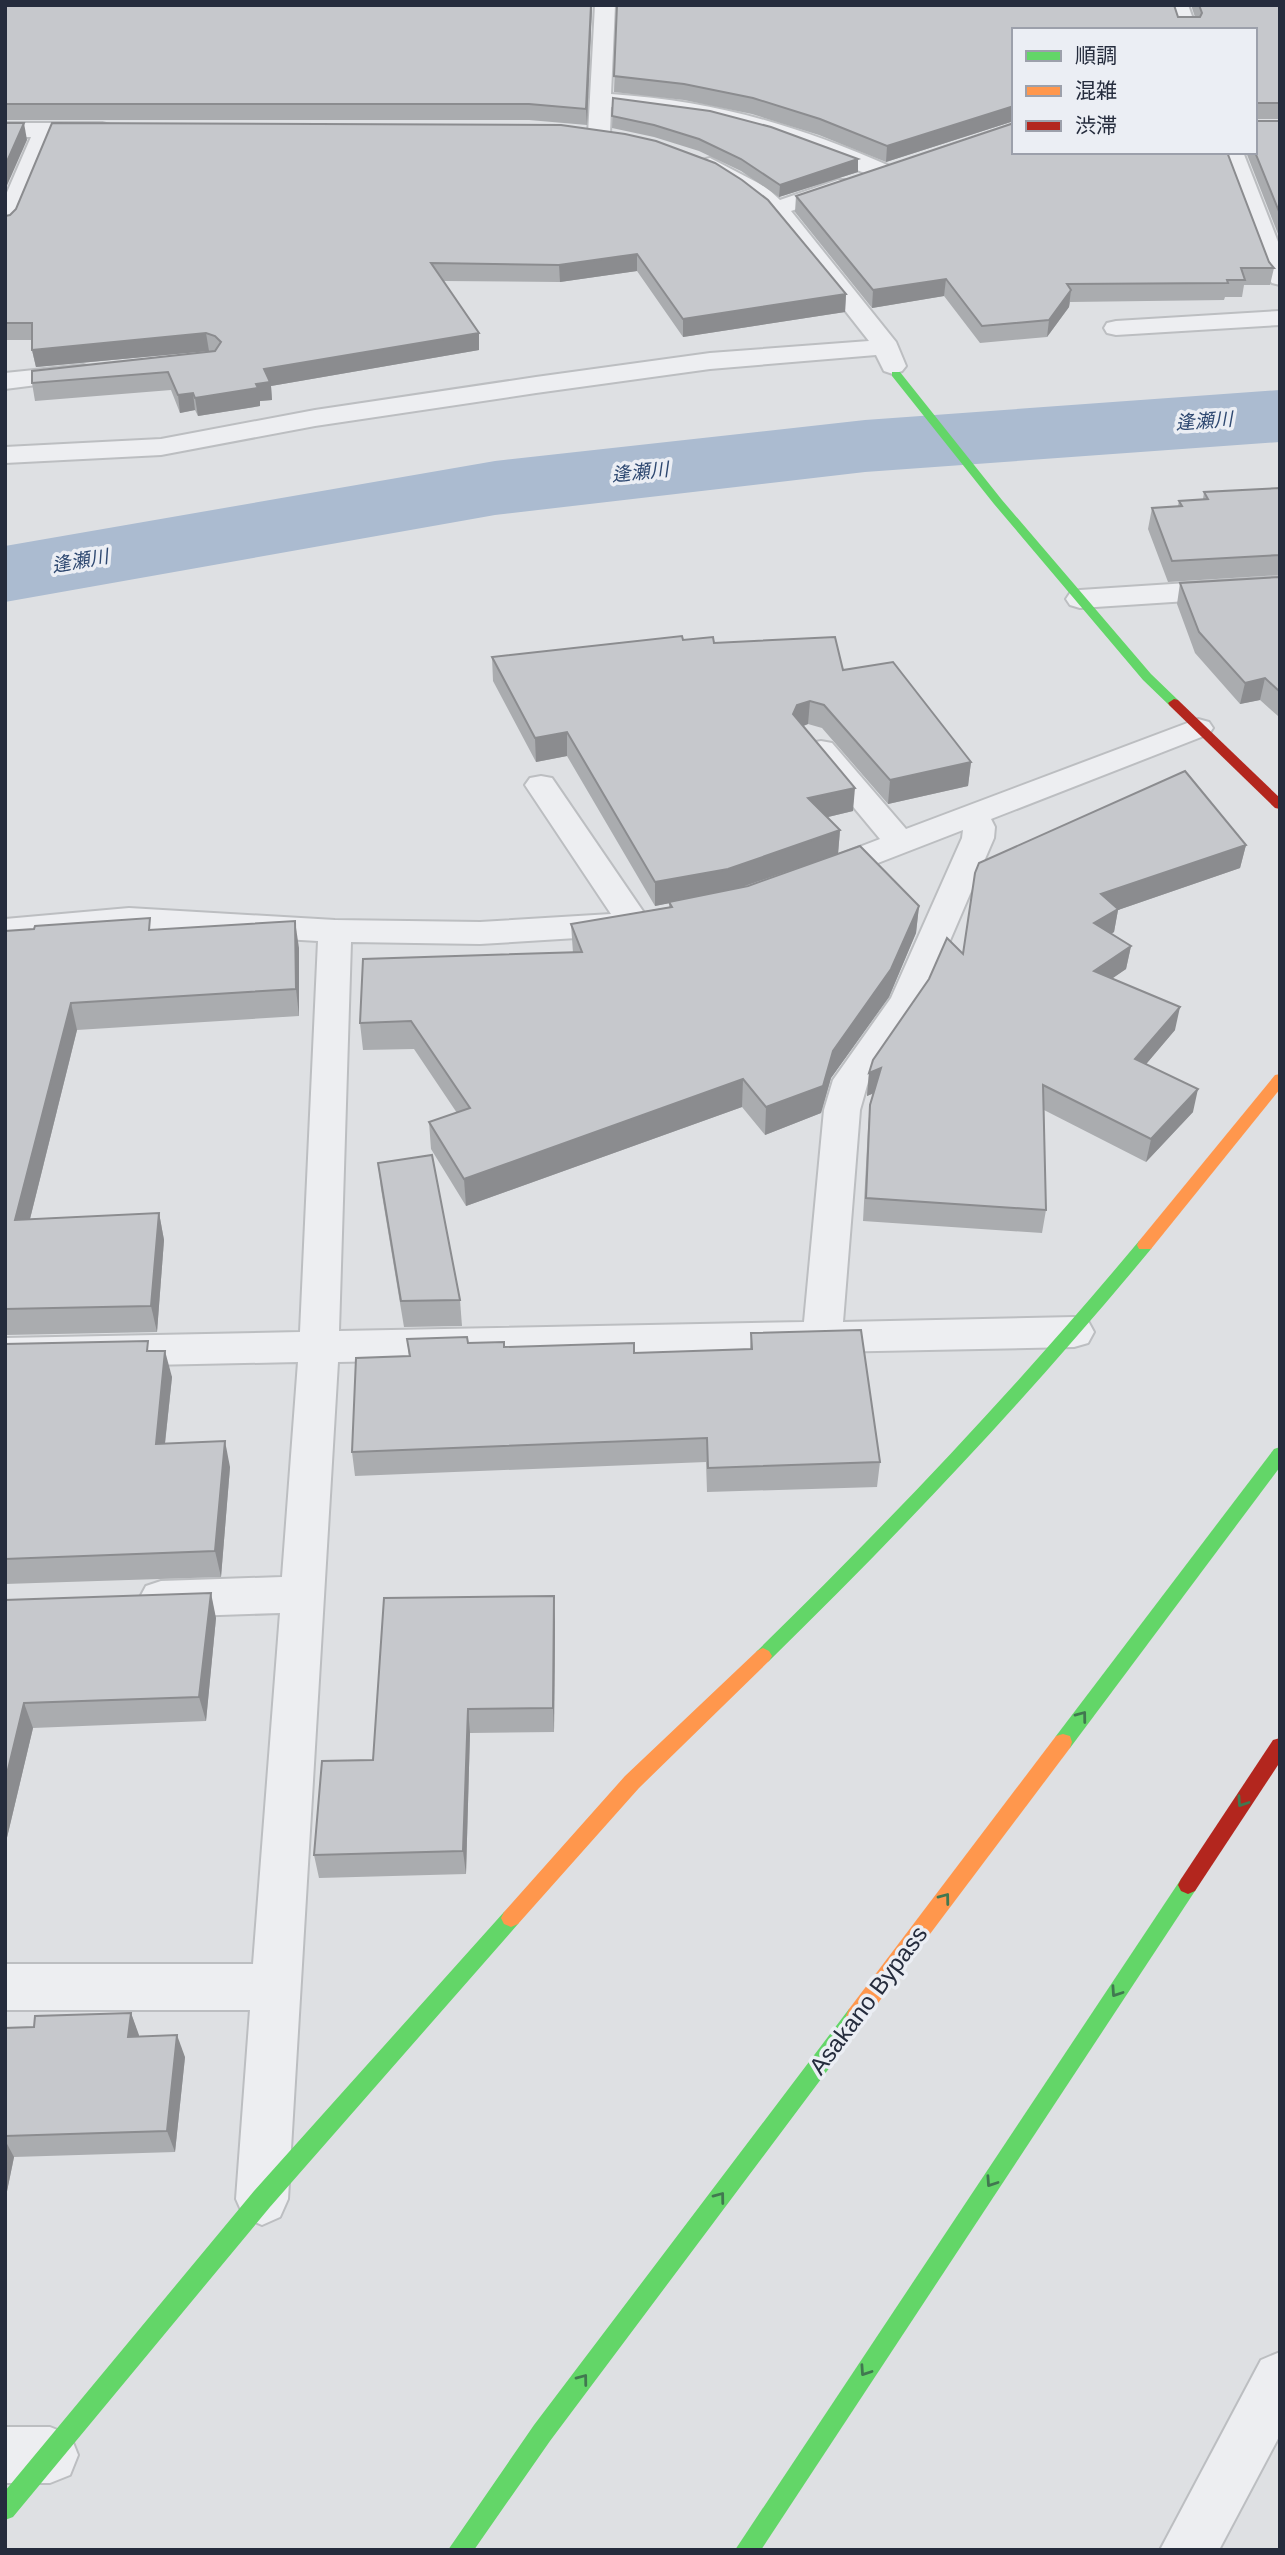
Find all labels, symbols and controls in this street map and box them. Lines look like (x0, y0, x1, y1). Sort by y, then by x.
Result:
legend (1012, 28, 1257, 154)
text: 順調 (1075, 44, 1117, 67)
text: 混雑 (1075, 79, 1117, 102)
text: 渋滞 (1075, 114, 1117, 137)
water label: 逢瀬川 (1175, 408, 1235, 433)
water label: 逢瀬川 (611, 458, 671, 485)
water label: 逢瀬川 (50, 545, 112, 576)
one-way arrow (1074, 1711, 1087, 1724)
one-way arrow (1237, 1795, 1250, 1808)
one-way arrow (937, 1893, 950, 1906)
street label: Asakano Bypass (803, 1920, 933, 2080)
one-way arrow (1112, 1984, 1125, 1997)
one-way arrow (987, 2174, 999, 2187)
one-way arrow (712, 2192, 724, 2205)
one-way arrow (860, 2364, 873, 2377)
one-way arrow (575, 2374, 587, 2386)

